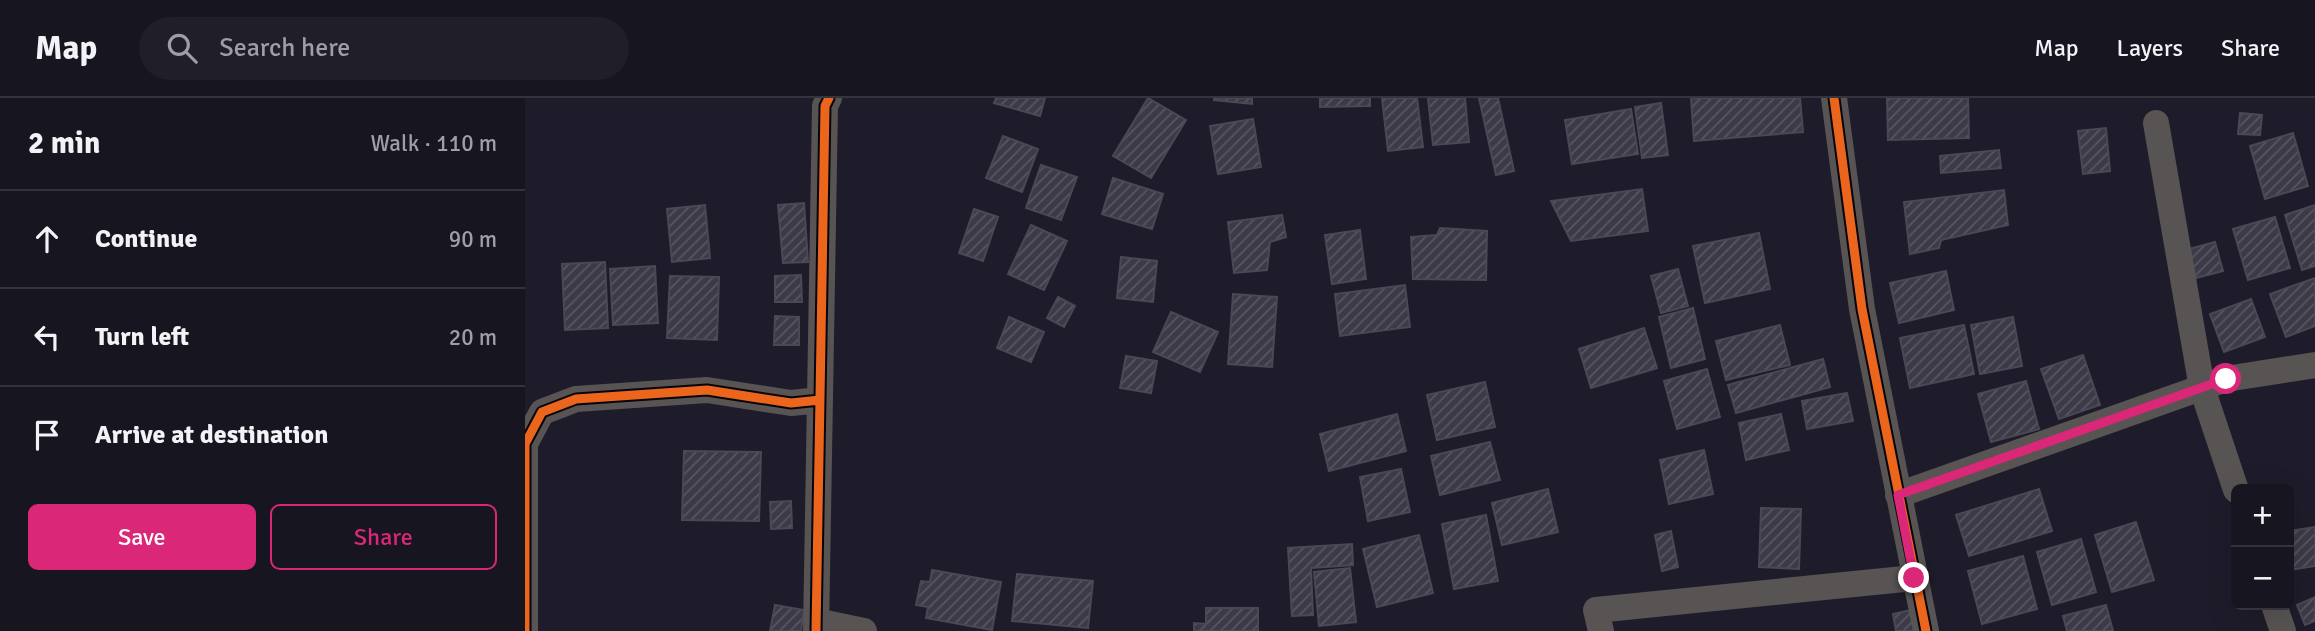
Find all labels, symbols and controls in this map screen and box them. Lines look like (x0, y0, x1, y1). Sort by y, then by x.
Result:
search box (139, 17, 629, 80)
text: Map (35, 28, 97, 69)
icon: search (163, 29, 201, 67)
text: Search here (219, 32, 350, 64)
text: Map (2034, 33, 2079, 63)
text: Layers (2117, 33, 2183, 63)
text: Share (2221, 33, 2280, 63)
text: 2 min (28, 125, 100, 162)
text: Walk · 110 m (371, 129, 497, 158)
icon: ahead (28, 220, 66, 258)
text: Continue (95, 223, 197, 255)
text: 90 m (449, 225, 497, 254)
icon: left (28, 318, 66, 356)
text: Turn left (95, 321, 189, 353)
text: 20 m (449, 323, 497, 352)
route start (2210, 363, 2241, 394)
icon: arrive (28, 416, 66, 454)
text: Arrive at destination (95, 419, 328, 451)
map controls (2231, 484, 2294, 610)
button: + (2231, 484, 2294, 547)
button: Save (28, 504, 256, 570)
button: Share (270, 504, 497, 570)
button: − (2231, 547, 2294, 610)
route end (1898, 562, 1929, 593)

